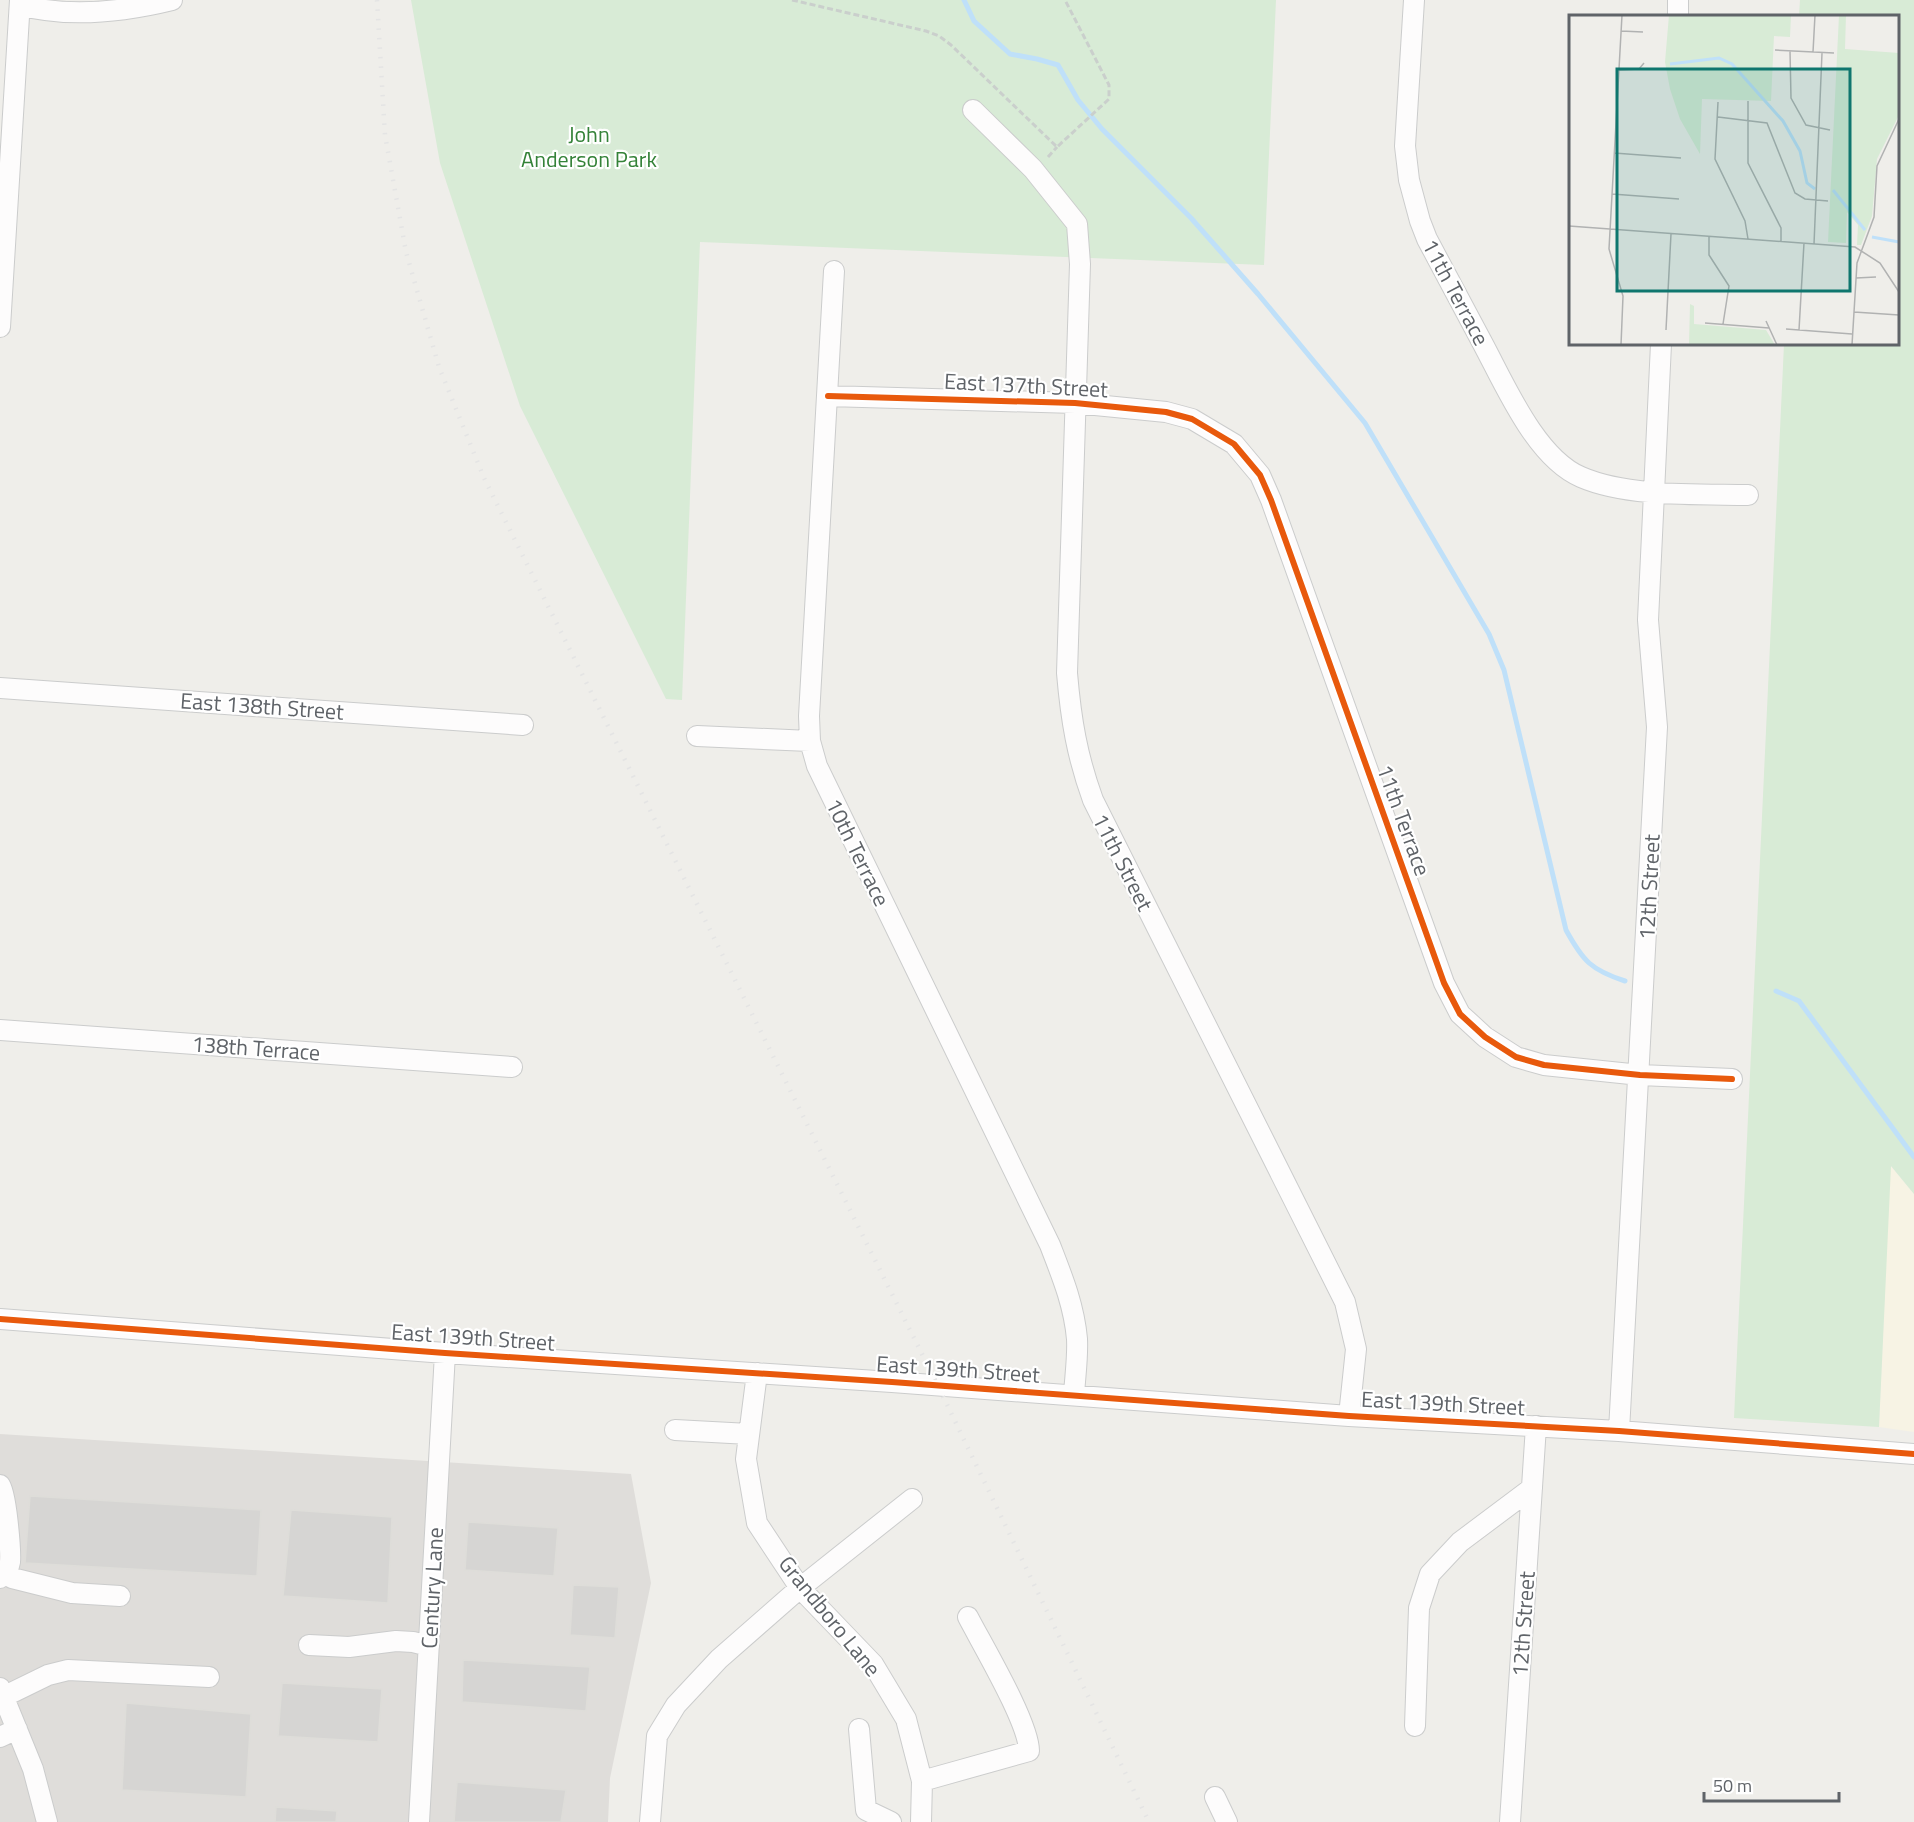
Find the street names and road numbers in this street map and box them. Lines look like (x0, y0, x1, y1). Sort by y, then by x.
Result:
street label: 11th Terrace (1414, 233, 1498, 351)
street label: East 137th Street (943, 364, 1109, 406)
street label: East 138th Street (179, 683, 345, 729)
street label: 11th Terrace (1368, 759, 1440, 881)
street label: 10th Terrace (817, 792, 899, 912)
street label: 11th Street (1084, 807, 1162, 917)
street label: 12th Street (1629, 833, 1669, 941)
street label: 138th Terrace (191, 1027, 321, 1069)
street label: East 139th Street (390, 1314, 556, 1360)
street label: East 139th Street (875, 1346, 1041, 1392)
street label: East 139th Street (1360, 1382, 1526, 1424)
street label: Century Lane (412, 1526, 452, 1650)
street label: Grandboro Lane (770, 1548, 890, 1684)
street label: 12th Street (1502, 1570, 1544, 1678)

